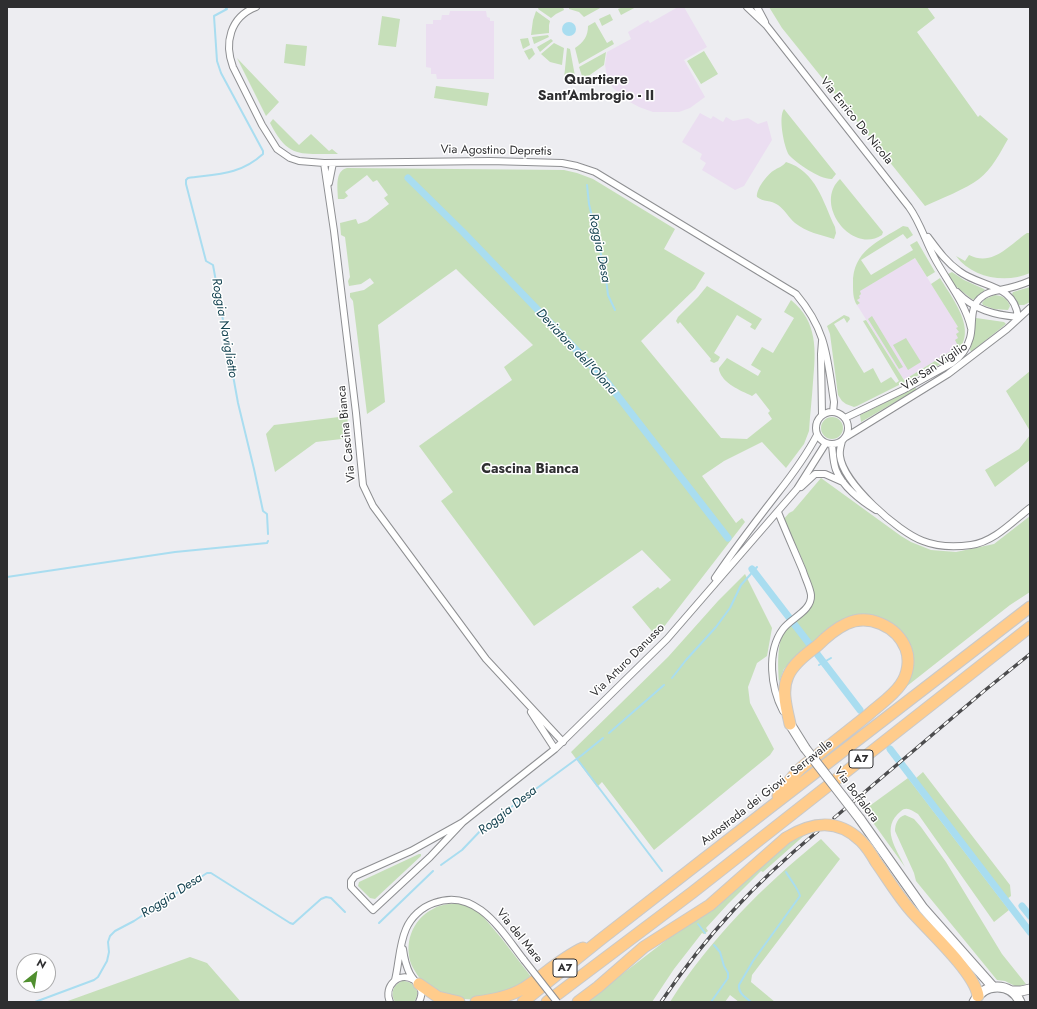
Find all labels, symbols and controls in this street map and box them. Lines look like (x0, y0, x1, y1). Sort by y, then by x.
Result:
district label: Quartiere Sant'Ambrogio - II (538, 73, 654, 106)
street label: Via Enrico De Nicola (817, 75, 895, 167)
street label: Via Agostino Depretis (440, 143, 552, 159)
water label: Roggia Desa (585, 212, 613, 284)
water label: Roggia Naviglietto (208, 277, 240, 379)
water label: Deviatore dell'Olona (532, 306, 620, 398)
street label: Via San Vigilio (899, 340, 971, 394)
street label: Via Cascina Bianca (335, 385, 359, 483)
district label: Cascina Bianca (481, 462, 579, 478)
street label: Via Arturo Danusso (588, 621, 668, 701)
street label: Autostrada dei Giovi - Serravalle (698, 737, 836, 849)
road number: A7 (849, 750, 873, 768)
street label: Via Boffalora (831, 765, 881, 825)
water label: Roggia Desa (476, 783, 540, 839)
water label: Roggia Desa (138, 870, 206, 922)
street label: Via del Mare (493, 906, 545, 966)
north arrow (16, 953, 56, 993)
text: N (34, 954, 49, 973)
road number: A7 (553, 959, 577, 977)

